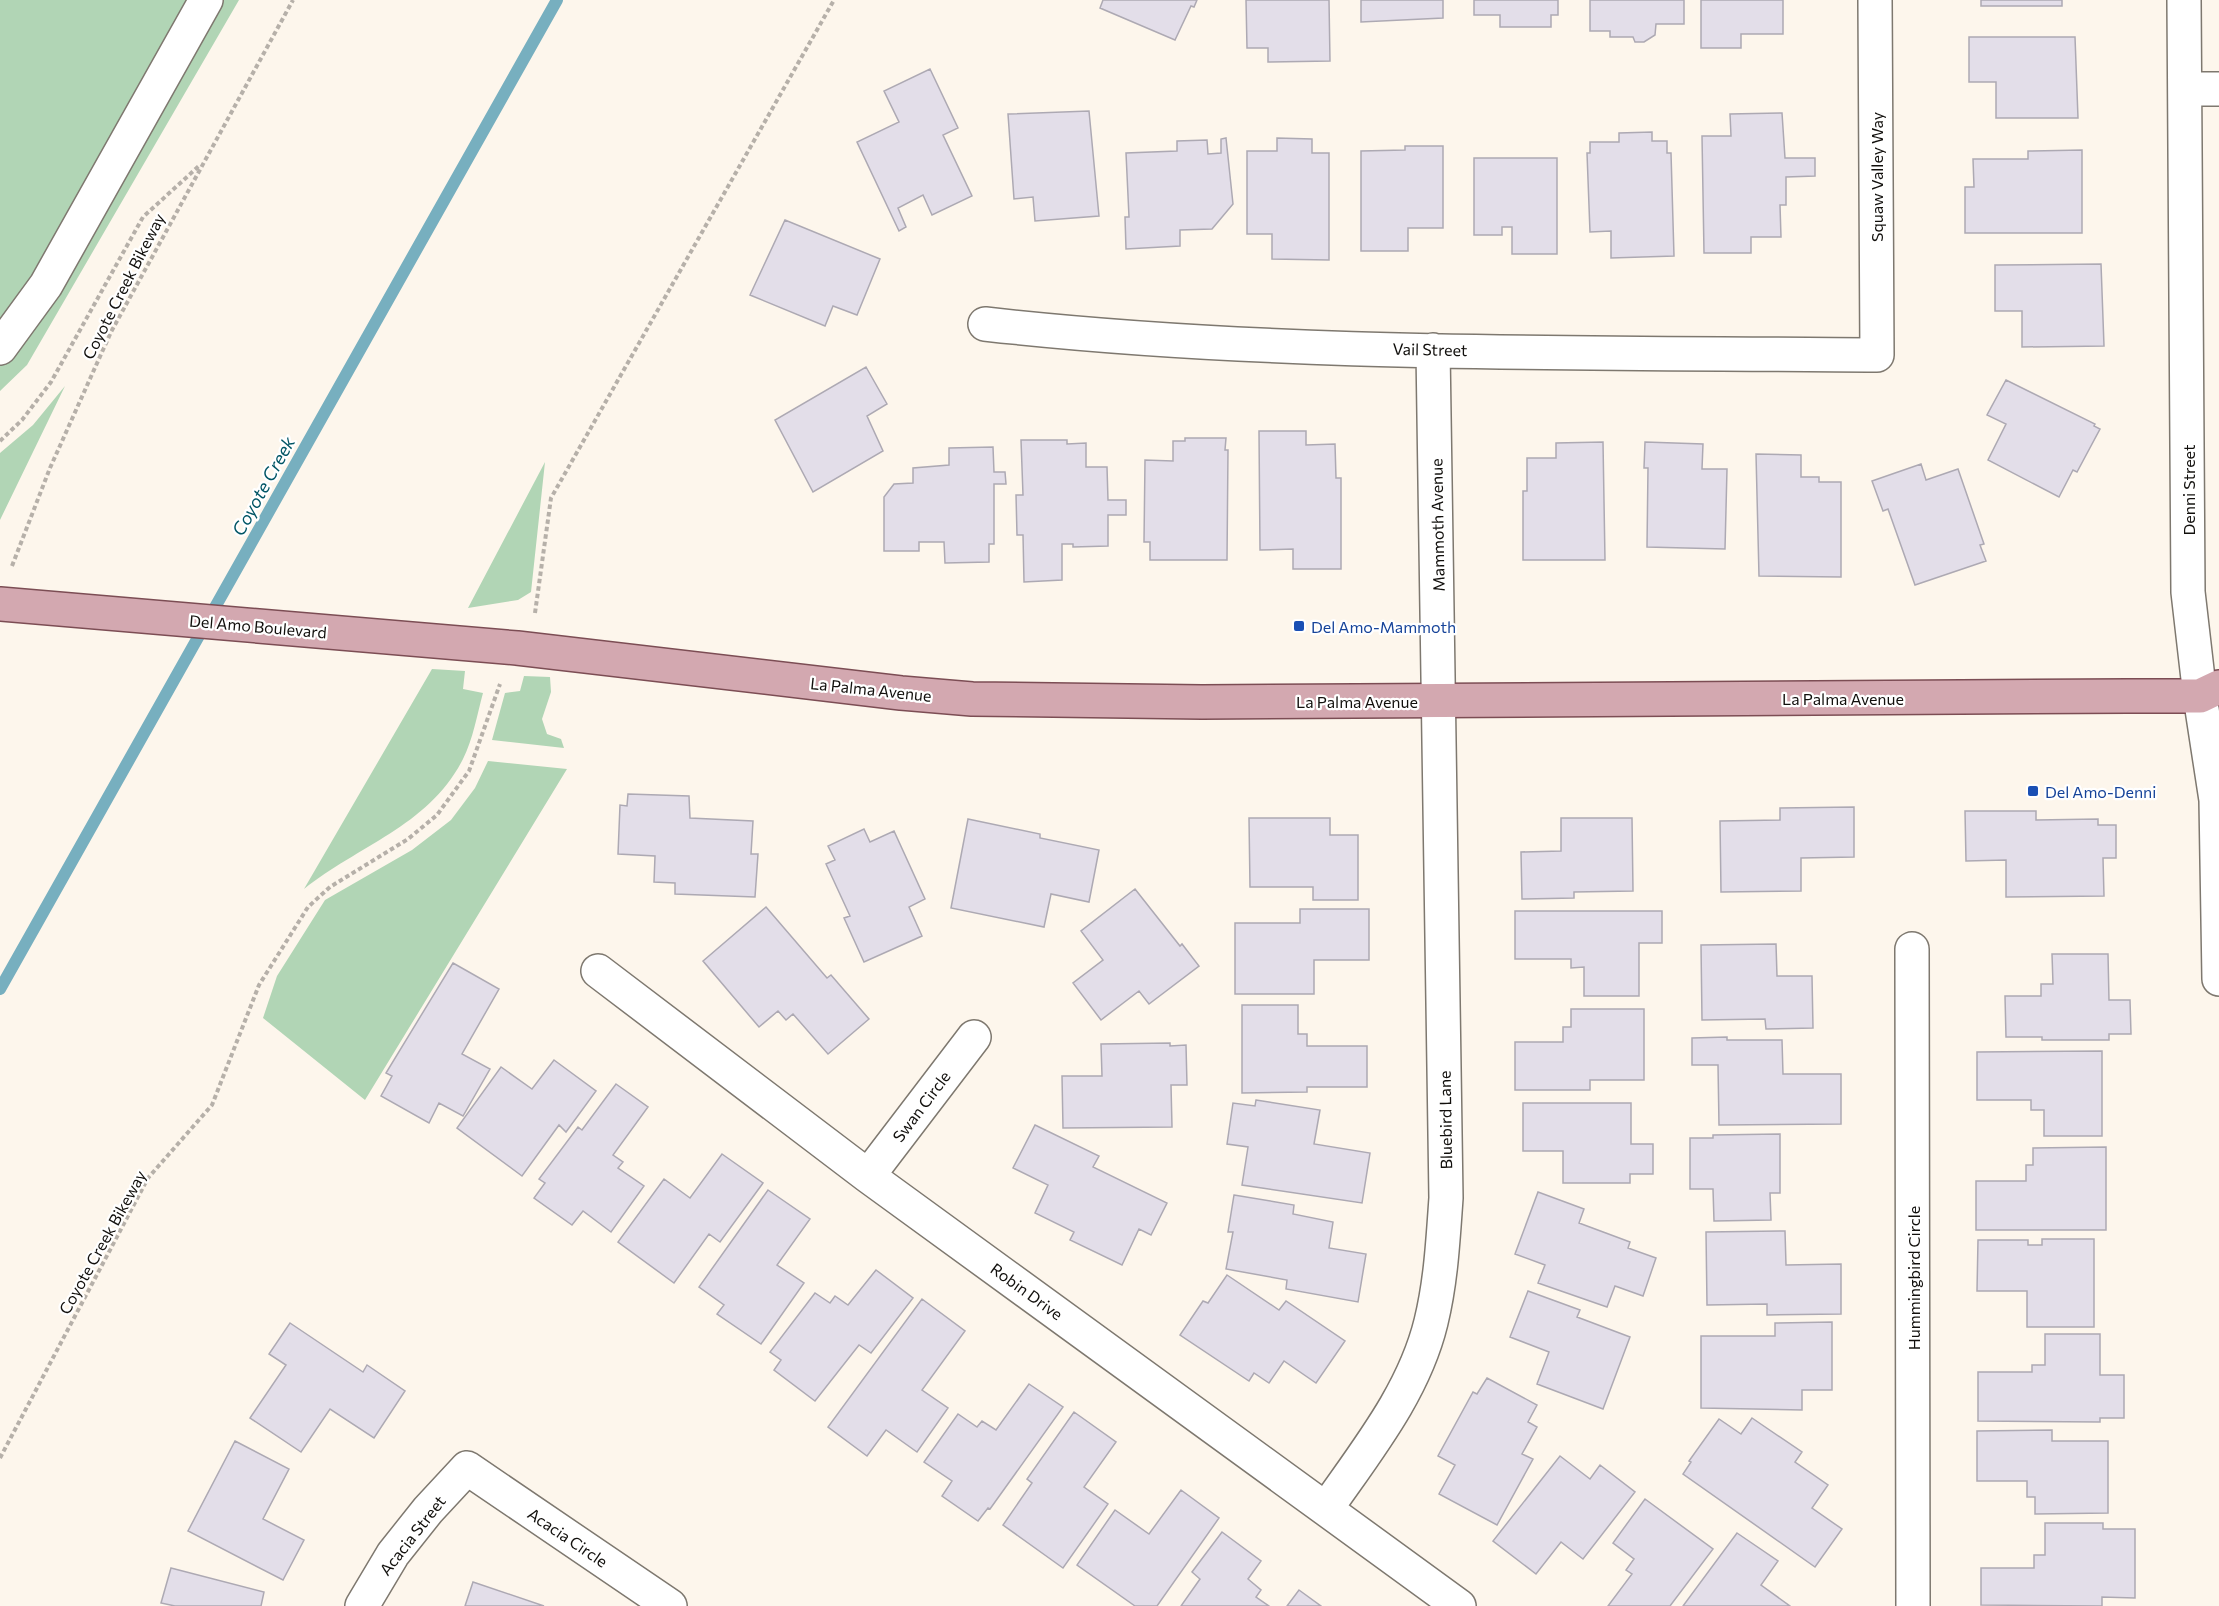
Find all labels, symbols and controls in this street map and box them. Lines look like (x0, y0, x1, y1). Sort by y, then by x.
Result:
street label: Squaw Valley Way (1867, 112, 1886, 242)
street label: Coyote Creek Bikeway (78, 210, 168, 362)
street label: Vail Street (1392, 339, 1468, 359)
water label: Coyote Creek (227, 431, 300, 540)
street label: Denni Street (2179, 444, 2198, 535)
street label: Mammoth Avenue (1426, 458, 1448, 592)
street label: Del Amo Boulevard (188, 611, 328, 641)
place label: Del Amo-Mammoth (1311, 617, 1456, 636)
marker: Del Amo-Mammoth (1292, 619, 1306, 633)
street label: La Palma Avenue (809, 673, 933, 705)
street label: La Palma Avenue (1782, 689, 1904, 708)
street label: La Palma Avenue (1296, 692, 1418, 711)
place label: Del Amo-Denni (2045, 782, 2156, 801)
marker: Del Amo-Denni (2026, 784, 2040, 798)
street label: Swan Circle (888, 1067, 954, 1145)
street label: Bluebird Lane (1435, 1070, 1455, 1170)
street label: Coyote Creek Bikeway (55, 1167, 149, 1317)
street label: Hummingbird Circle (1904, 1206, 1923, 1350)
street label: Robin Drive (987, 1259, 1067, 1323)
street label: Acacia Street (375, 1491, 449, 1579)
street label: Acacia Circle (525, 1503, 611, 1571)

